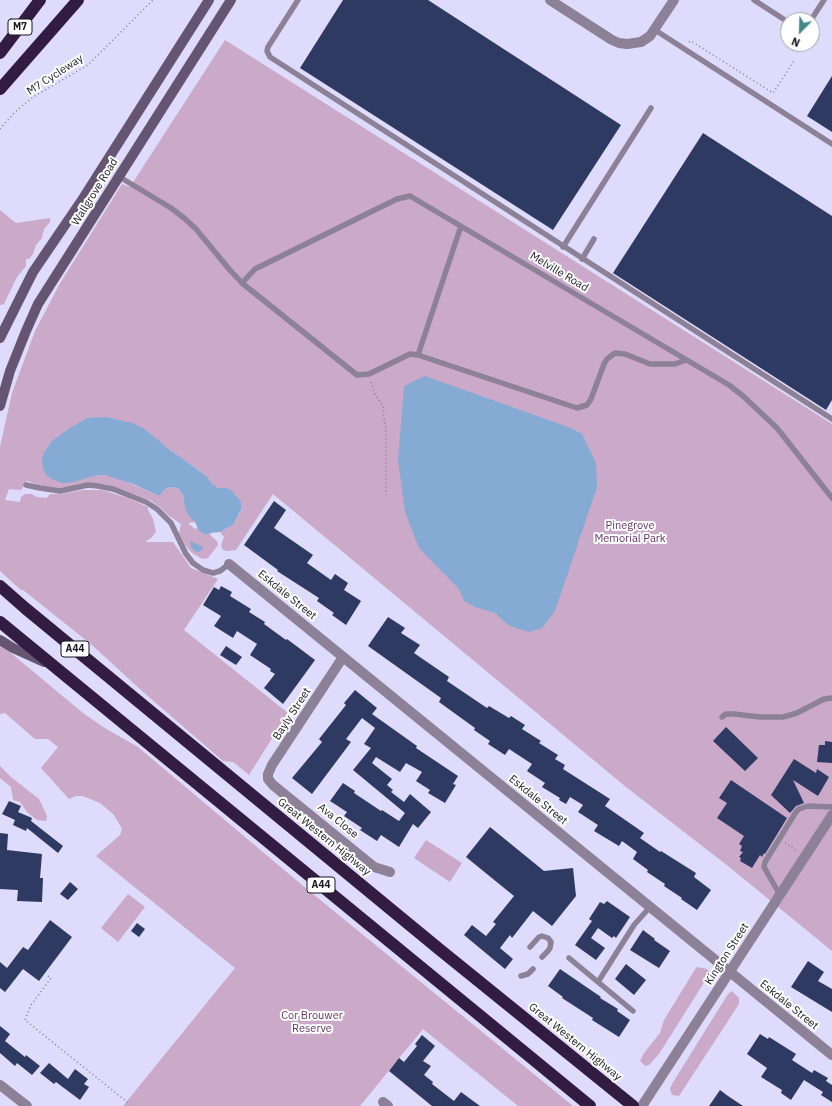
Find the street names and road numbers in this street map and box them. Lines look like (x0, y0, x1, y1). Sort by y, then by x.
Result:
road number: M7 (8, 19, 32, 35)
street label: M7 Cycleway (24, 52, 86, 98)
street label: Wallgrove Road (69, 156, 121, 228)
street label: Melville Road (527, 249, 591, 295)
street label: Eskdale Street (255, 567, 319, 623)
road number: A44 (61, 641, 89, 657)
street label: Bayly Street (270, 685, 314, 743)
street label: Eskdale Street (506, 772, 570, 828)
street label: Great Western Highway (275, 795, 373, 879)
street label: Ava Close (315, 801, 361, 841)
road number: A44 (307, 877, 335, 893)
street label: Kington Street (702, 921, 752, 987)
street label: Eskdale Street (757, 977, 821, 1033)
street label: Great Western Highway (526, 1000, 624, 1084)

